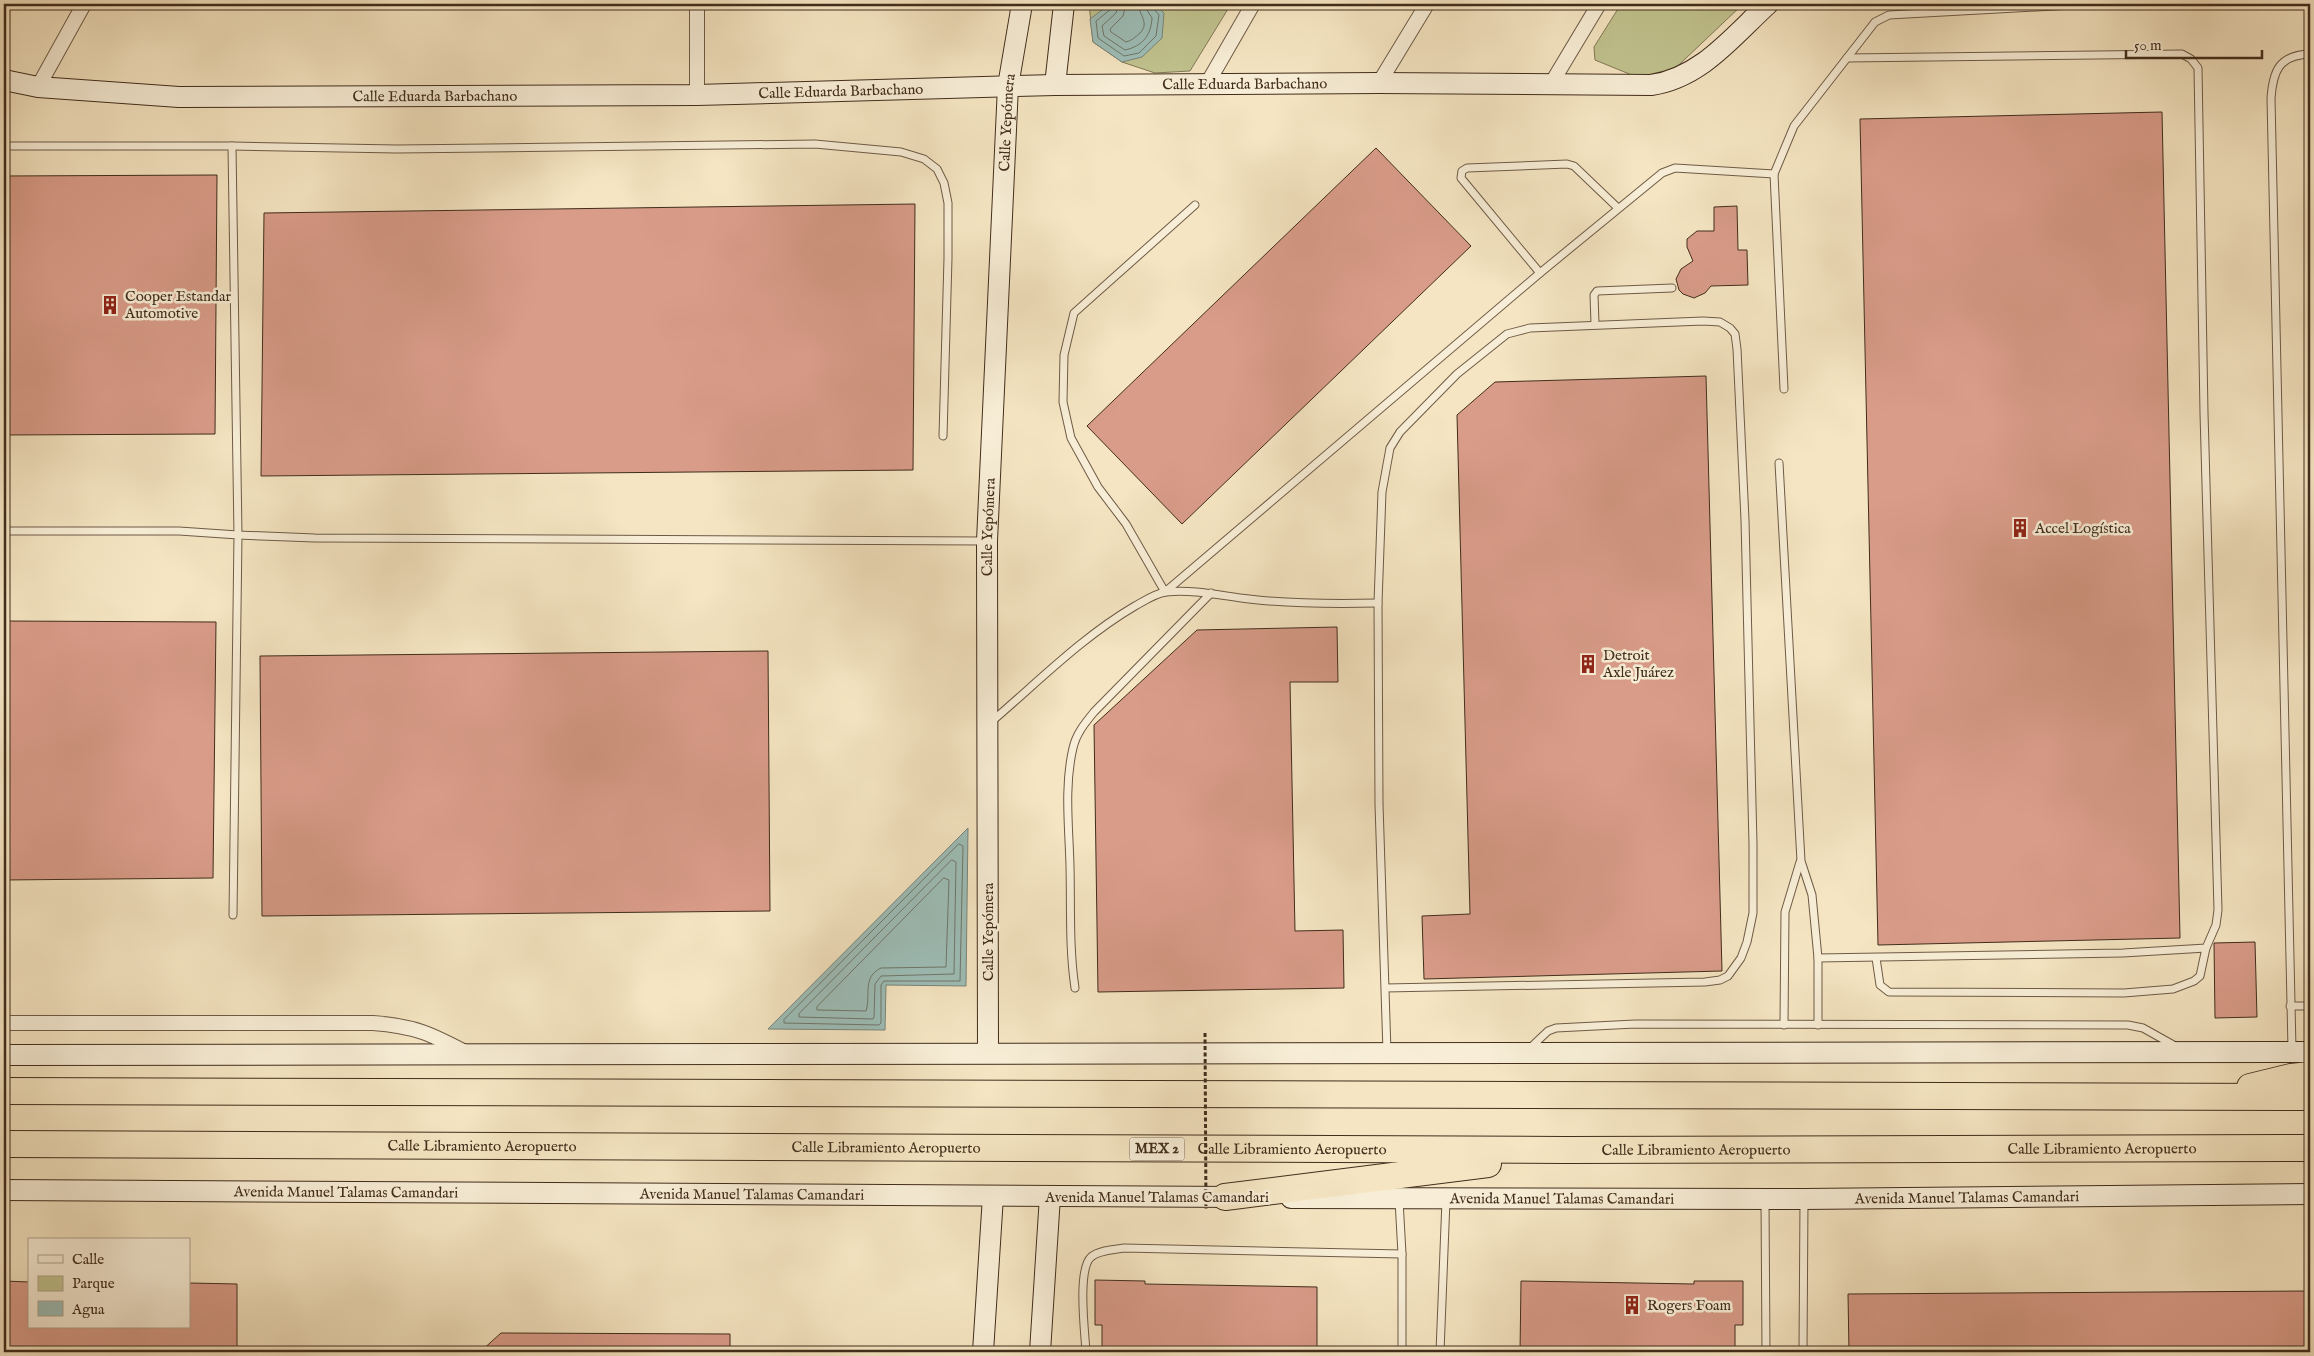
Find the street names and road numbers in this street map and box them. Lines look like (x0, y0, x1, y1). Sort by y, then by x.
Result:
street label: Calle Yepómera (995, 71, 1020, 172)
street label: Calle Eduarda Barbachano (1162, 74, 1327, 94)
street label: Calle Eduarda Barbachano (758, 79, 924, 103)
street label: Calle Eduarda Barbachano (352, 86, 517, 106)
street label: Calle Yepómera (977, 477, 999, 576)
street label: Calle Yepómera (979, 882, 998, 981)
street label: Calle Libramiento Aeropuerto (387, 1136, 577, 1156)
street label: Calle Libramiento Aeropuerto (791, 1138, 981, 1157)
road number: MEX 2 (1130, 1138, 1184, 1160)
street label: Calle Libramiento Aeropuerto (1197, 1139, 1387, 1159)
street label: Calle Libramiento Aeropuerto (2007, 1139, 2197, 1158)
street label: Calle Libramiento Aeropuerto (1601, 1140, 1791, 1159)
street label: Avenida Manuel Talamas Camandari (233, 1182, 458, 1202)
street label: Avenida Manuel Talamas Camandari (639, 1184, 864, 1204)
street label: Avenida Manuel Talamas Camandari (1854, 1187, 2079, 1208)
street label: Avenida Manuel Talamas Camandari (1044, 1188, 1269, 1207)
street label: Avenida Manuel Talamas Camandari (1449, 1189, 1674, 1208)

